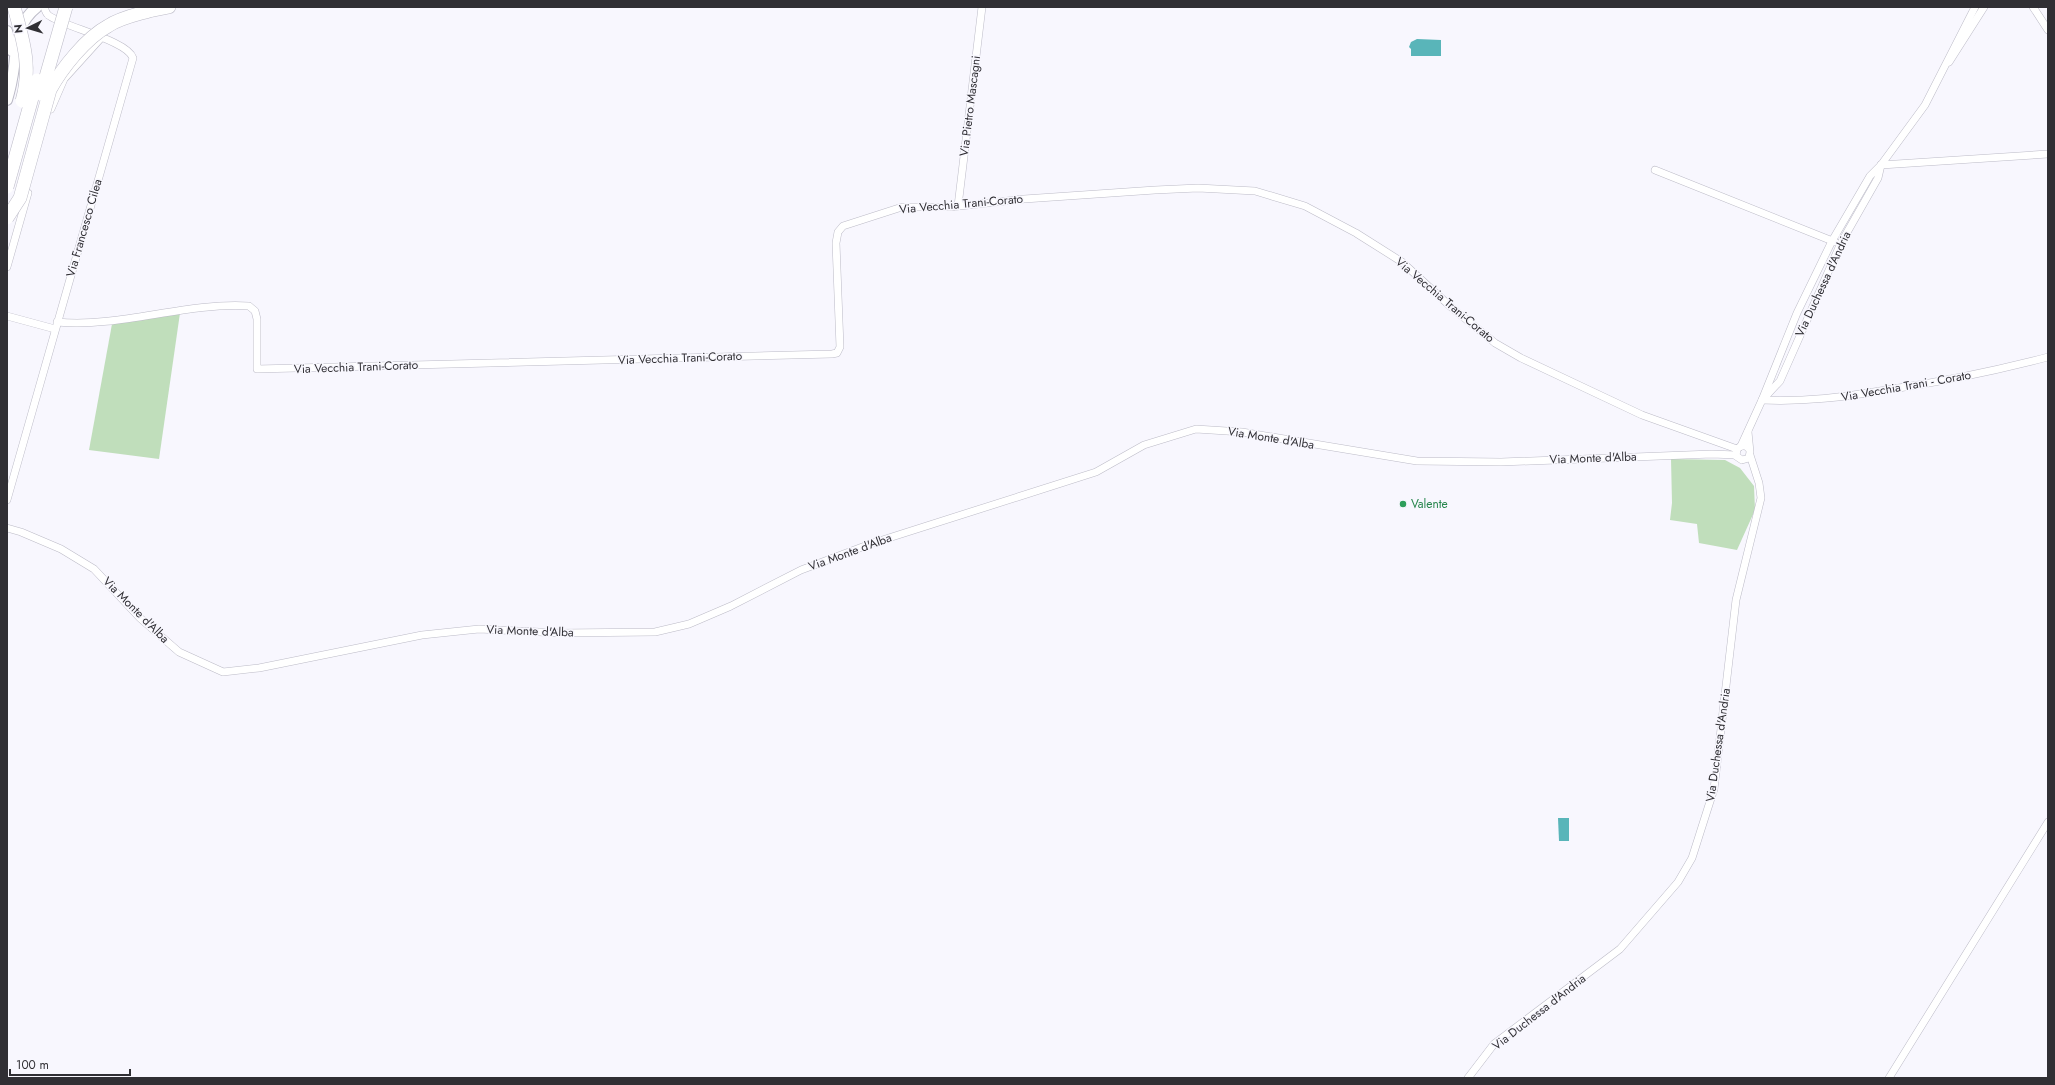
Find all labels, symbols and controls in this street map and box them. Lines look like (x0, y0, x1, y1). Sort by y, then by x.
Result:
north arrow (8, 8, 48, 48)
text: N (10, 24, 26, 34)
street label: Via Pietro Mascagni (955, 55, 985, 157)
street label: Via Francesco Cilea (61, 177, 107, 279)
street label: Via Vecchia Trani-Corato (898, 190, 1024, 218)
street label: Via Duchessa d'Andria (1791, 228, 1855, 340)
street label: Via Vecchia Trani-Corato (1392, 253, 1499, 347)
street label: Via Vecchia Trani-Corato (618, 347, 743, 369)
street label: Via Vecchia Trani-Corato (294, 356, 419, 378)
street label: Via Vecchia Trani - Corato (1840, 366, 1973, 406)
street label: Via Monte d'Alba (1226, 422, 1316, 454)
street label: Via Monte d'Alba (1549, 447, 1637, 469)
place label: Valente (1411, 495, 1448, 513)
marker: Valente (1398, 499, 1408, 509)
street label: Via Monte d'Alba (806, 529, 894, 575)
street label: Via Monte d'Alba (99, 573, 173, 647)
street label: Via Monte d'Alba (486, 620, 574, 642)
street label: Via Duchessa d'Andria (1701, 687, 1735, 803)
street label: Via Duchessa d'Andria (1488, 969, 1590, 1054)
scale bar (10, 1051, 130, 1077)
text: 100 m (16, 1056, 49, 1074)

